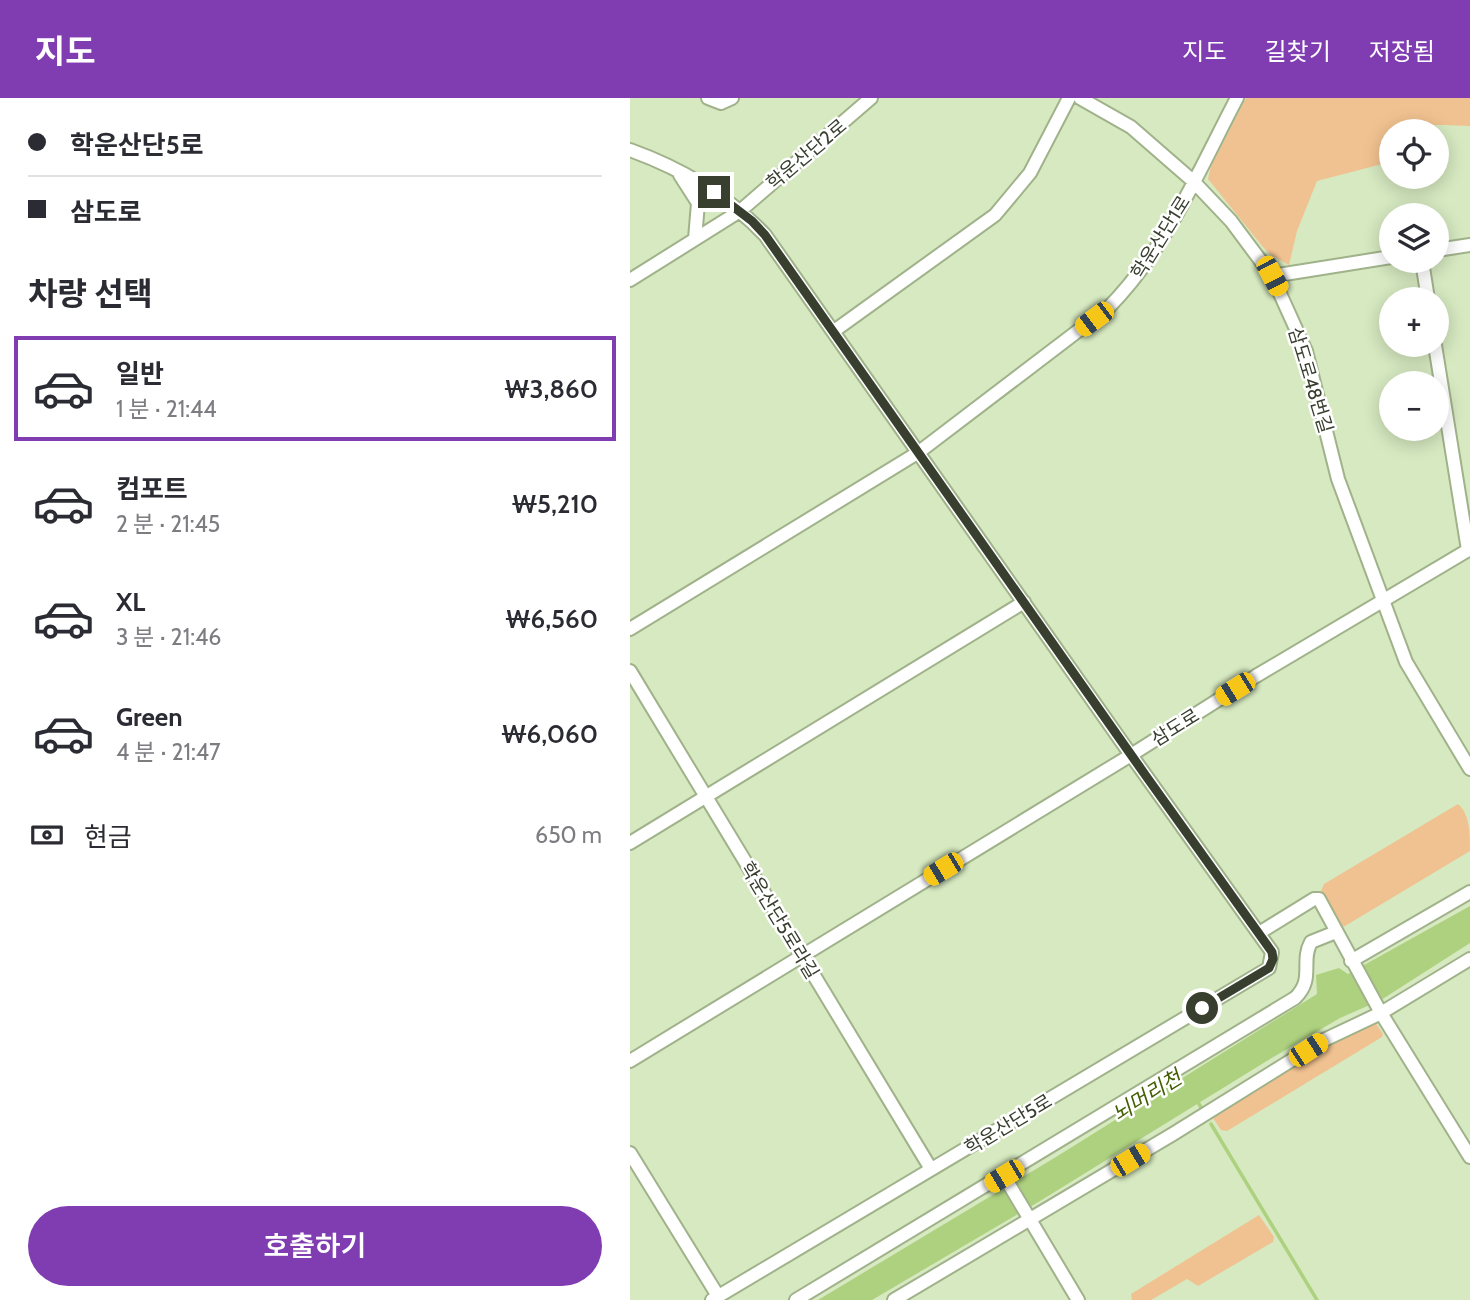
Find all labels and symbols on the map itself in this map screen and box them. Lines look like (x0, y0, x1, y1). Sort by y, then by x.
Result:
street label: 학운산단2로 (762, 114, 851, 194)
route end (698, 176, 730, 208)
street label: 학운산단1로 (1126, 191, 1195, 283)
car (1253, 253, 1292, 299)
car (1071, 298, 1118, 340)
street label: 삼도로48번길 (1283, 324, 1338, 436)
car (1212, 669, 1259, 709)
street label: 삼도로 (1147, 704, 1204, 751)
car (920, 849, 967, 889)
street label: 학운산단5로라길 (736, 857, 824, 983)
route start (1186, 992, 1218, 1024)
car (1285, 1030, 1332, 1070)
water label: 뇌머리천 (1107, 1063, 1188, 1127)
street label: 학운산단5로 (960, 1089, 1056, 1159)
car (1107, 1140, 1154, 1180)
car (981, 1156, 1028, 1196)

